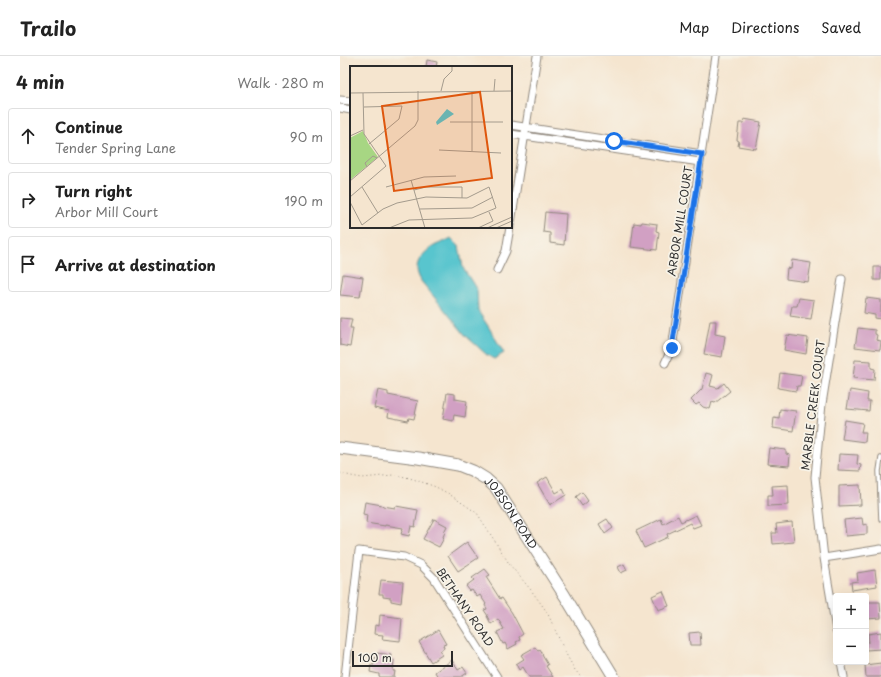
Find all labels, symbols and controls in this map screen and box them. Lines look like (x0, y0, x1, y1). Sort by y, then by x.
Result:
text: Trailo (20, 14, 76, 42)
text: Map (679, 17, 709, 38)
text: Directions (731, 17, 799, 38)
text: Saved (821, 17, 861, 38)
inset map (350, 66, 512, 228)
text: 4 min (16, 69, 64, 95)
text: Walk · 280 m (237, 73, 324, 92)
text: Continue (55, 115, 123, 138)
icon: ahead (17, 125, 39, 147)
text: 90 m (290, 127, 323, 146)
route start (605, 132, 623, 150)
text: Tender Spring Lane (55, 138, 176, 157)
street label: ARBOR MILL COURT (662, 164, 697, 277)
text: Turn right (55, 179, 132, 202)
icon: right (17, 189, 39, 211)
text: 190 m (284, 191, 323, 210)
text: Arbor Mill Court (55, 202, 158, 221)
icon: arrive (17, 253, 39, 275)
text: Arrive at destination (55, 253, 216, 276)
street label: MARBLE CREEK COURT (796, 338, 829, 471)
route end (663, 339, 681, 357)
street label: JOBSON ROAD (481, 472, 542, 552)
street label: BETHANY ROAD (432, 564, 498, 650)
map controls (833, 593, 869, 665)
button: + (833, 593, 869, 629)
button: − (833, 629, 869, 665)
scale bar (352, 649, 453, 668)
text: 100 m (358, 649, 392, 666)

